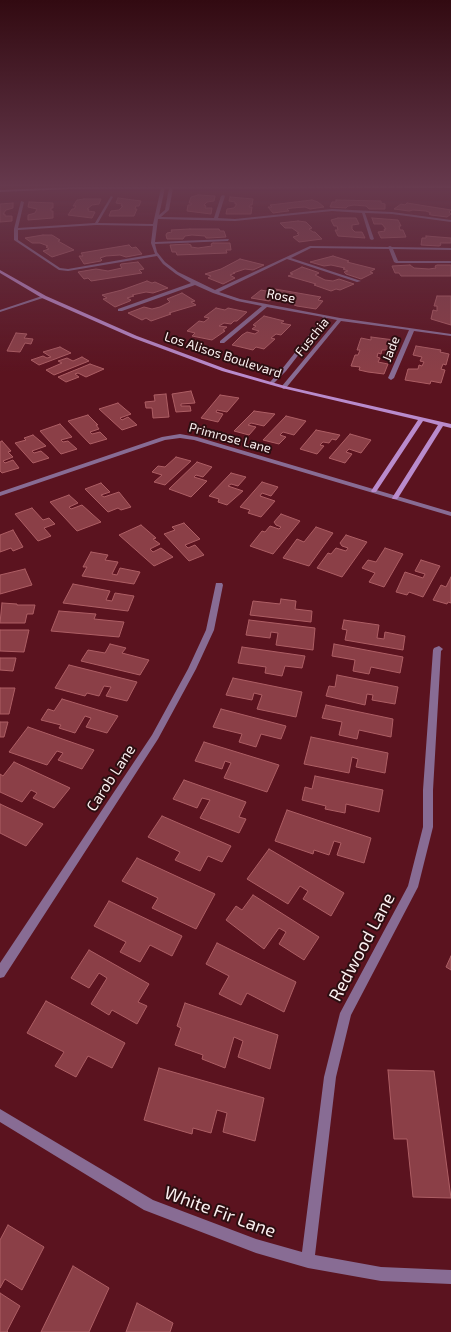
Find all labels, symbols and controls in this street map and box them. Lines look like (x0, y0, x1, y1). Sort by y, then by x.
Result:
street label: Rose (265, 286, 297, 306)
street label: Fuschia (292, 315, 332, 359)
street label: Los Alisos Boulevard (162, 329, 284, 381)
street label: Jade (379, 334, 403, 364)
street label: Primrose Lane (187, 419, 273, 457)
street label: Carob Lane (83, 741, 139, 815)
street label: Redwood Lane (324, 889, 400, 1005)
street label: White Fir Lane (161, 1182, 279, 1242)

